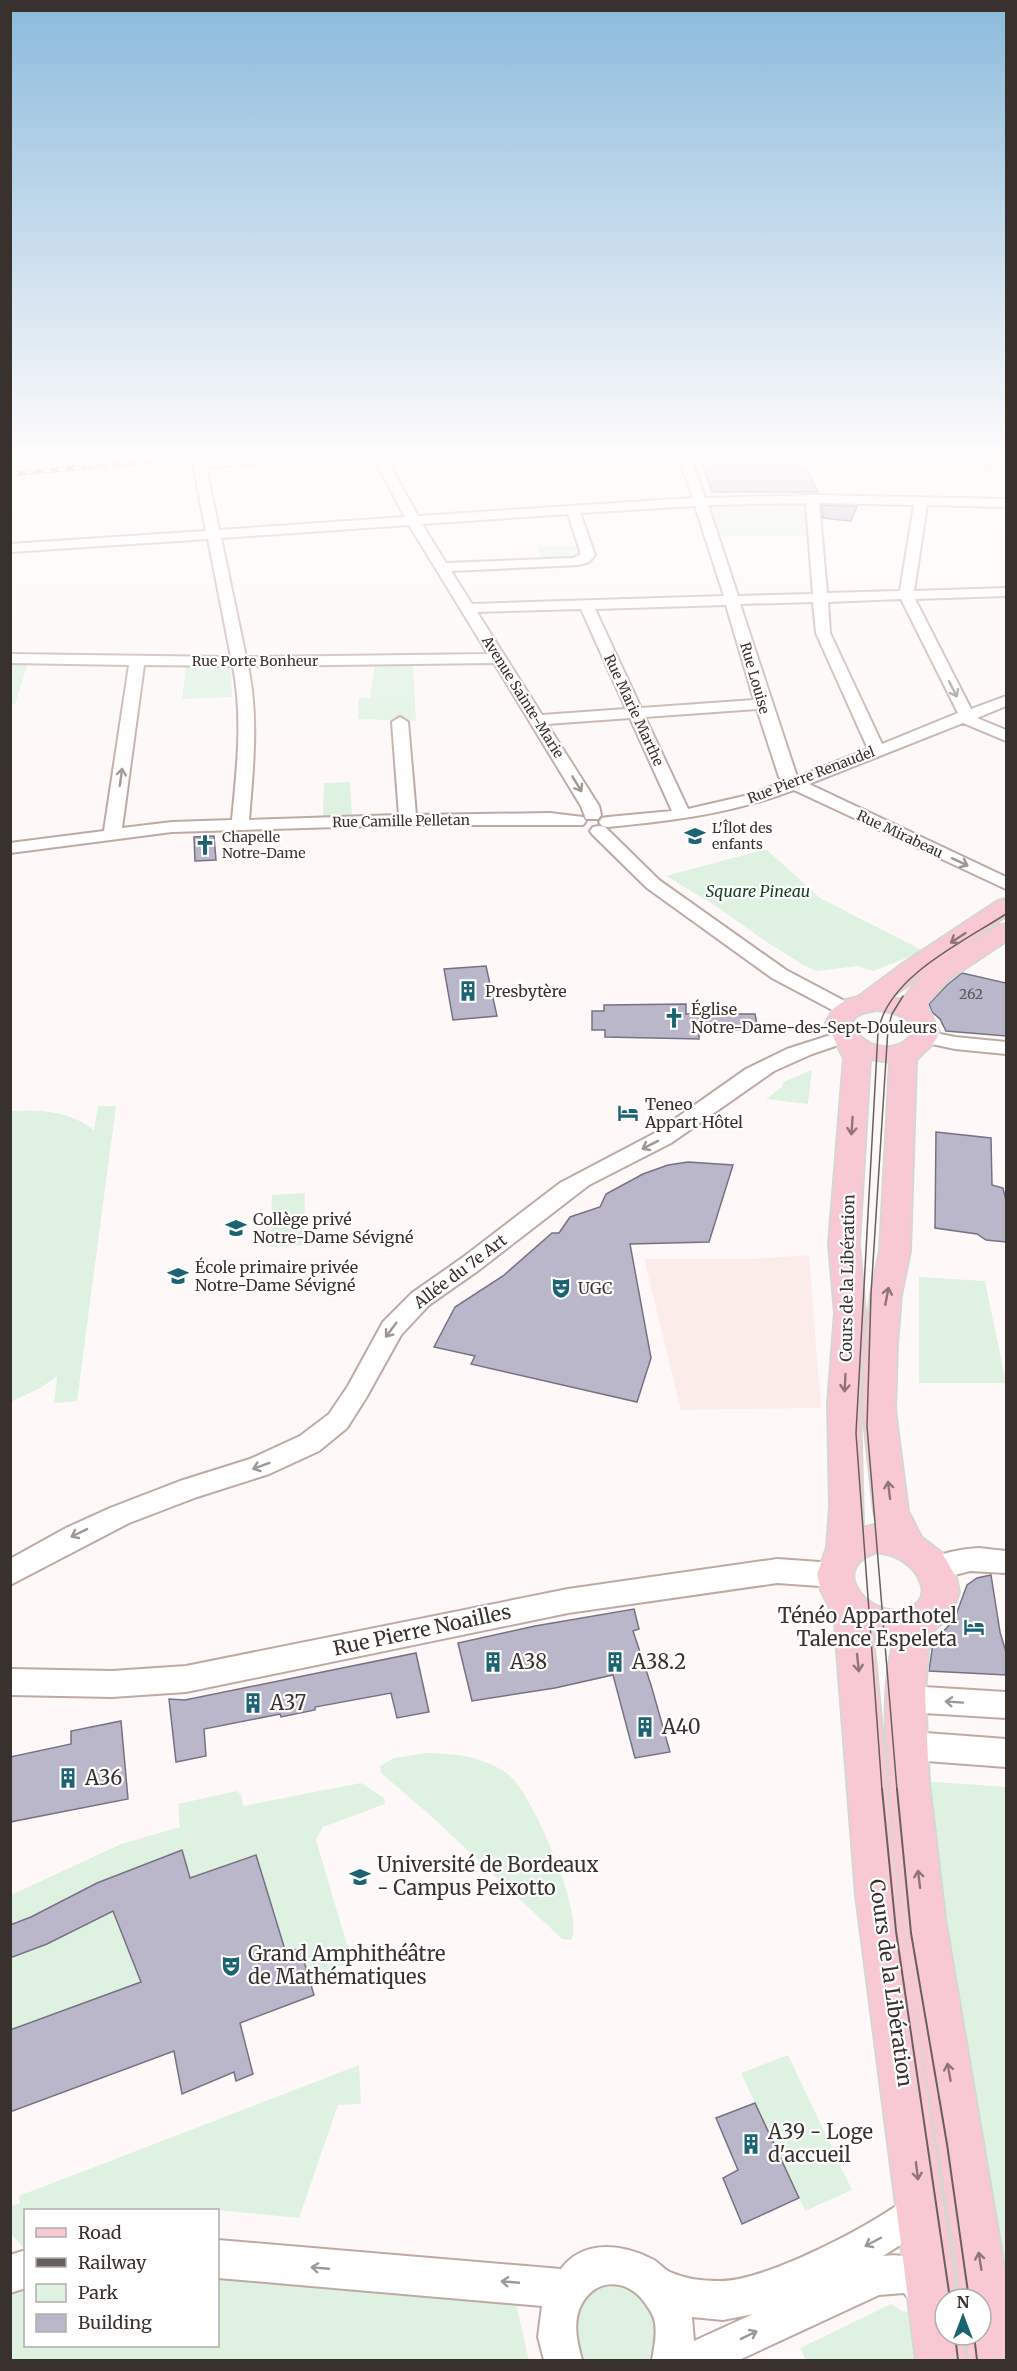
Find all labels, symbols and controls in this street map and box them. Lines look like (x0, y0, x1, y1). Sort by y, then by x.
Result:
street label: Avenue Sainte-Marie (478, 632, 568, 761)
street label: Rue Louise (736, 640, 774, 716)
street label: Rue Marie Marthe (600, 651, 668, 769)
street label: Rue Porte Bonheur (192, 652, 318, 670)
one-way arrow (948, 680, 960, 698)
street label: Rue Pierre Renaudel (745, 742, 878, 808)
one-way arrow (115, 767, 126, 787)
one-way arrow (571, 775, 583, 792)
street label: Rue Mirabeau (854, 806, 946, 862)
street label: Rue Camille Pelletan (332, 811, 470, 831)
place label: L'Îlot des enfants (712, 819, 773, 853)
school or university icon: L'Îlot des enfants (683, 824, 707, 848)
place label: Chapelle Notre-Dame (222, 828, 306, 862)
church icon: Chapelle Notre-Dame (193, 833, 217, 857)
one-way arrow (950, 856, 968, 868)
park label: Square Pineau (706, 881, 810, 901)
one-way arrow (950, 932, 967, 944)
building icon: Presbytère (456, 979, 480, 1003)
place label: Presbytère (485, 981, 567, 1001)
house number: 262 (959, 985, 983, 1003)
place label: Église Notre-Dame-des-Sept-Douleurs (691, 999, 937, 1037)
church icon: Église Notre-Dame-des-Sept-Douleurs (662, 1006, 686, 1030)
place label: Teneo Appart Hôtel (644, 1094, 743, 1132)
hotel icon: Teneo Appart Hôtel (616, 1101, 640, 1125)
one-way arrow (846, 1116, 857, 1136)
one-way arrow (642, 1139, 660, 1151)
street label: Cours de la Libération (836, 1194, 858, 1362)
place label: Collège privé Notre-Dame Sévigné (253, 1209, 413, 1247)
school or university icon: Collège privé Notre-Dame Sévigné (224, 1216, 248, 1240)
street label: Allée du 7e Art (409, 1229, 511, 1313)
place label: École primaire privée Notre-Dame Sévigné (195, 1257, 358, 1295)
school or university icon: École primaire privée Notre-Dame Sévigné (166, 1264, 190, 1288)
theatre icon: UGC (549, 1276, 573, 1300)
place label: UGC (578, 1278, 612, 1298)
one-way arrow (882, 1286, 893, 1306)
one-way arrow (385, 1322, 398, 1338)
one-way arrow (839, 1373, 850, 1393)
one-way arrow (253, 1462, 271, 1473)
one-way arrow (883, 1480, 894, 1500)
one-way arrow (70, 1528, 88, 1540)
street label: Rue Pierre Noailles (331, 1598, 513, 1661)
place label: Ténéo Apparthotel Talence Espeleta (778, 1603, 957, 1651)
hotel icon: Ténéo Apparthotel Talence Espeleta (962, 1615, 986, 1639)
place label: A38 (509, 1649, 547, 1674)
place label: A38.2 (631, 1649, 686, 1674)
building icon: A38 (481, 1650, 505, 1674)
building icon: A38.2 (603, 1650, 627, 1674)
one-way arrow (853, 1652, 864, 1672)
place label: A37 (269, 1690, 306, 1715)
building icon: A37 (241, 1691, 265, 1715)
one-way arrow (944, 1696, 964, 1707)
place label: A40 (661, 1714, 701, 1739)
building icon: A40 (633, 1715, 657, 1739)
place label: A36 (84, 1765, 122, 1790)
building icon: A36 (56, 1766, 80, 1790)
place label: Université de Bordeaux - Campus Peixotto (377, 1852, 599, 1900)
school or university icon: Université de Bordeaux - Campus Peixotto (348, 1865, 372, 1889)
one-way arrow (913, 1870, 924, 1889)
street label: Cours de la Libération (865, 1878, 918, 2088)
place label: Grand Amphithéâtre de Mathématiques (248, 1941, 446, 1989)
theatre icon: Grand Amphithéâtre de Mathématiques (219, 1954, 243, 1978)
one-way arrow (944, 2062, 955, 2082)
place label: A39 - Loge d'accueil (767, 2119, 873, 2167)
building icon: A39 - Loge d'accueil (739, 2132, 763, 2156)
one-way arrow (912, 2161, 923, 2181)
legend (24, 2209, 219, 2347)
text: Road (78, 2221, 122, 2244)
one-way arrow (865, 2236, 882, 2248)
text: Railway (78, 2251, 147, 2274)
one-way arrow (974, 2252, 985, 2271)
one-way arrow (311, 2262, 330, 2273)
one-way arrow (501, 2277, 521, 2288)
text: Park (78, 2281, 119, 2304)
north arrow (933, 2287, 993, 2347)
text: N (957, 2292, 970, 2312)
text: Building (78, 2311, 152, 2334)
one-way arrow (740, 2328, 758, 2340)

